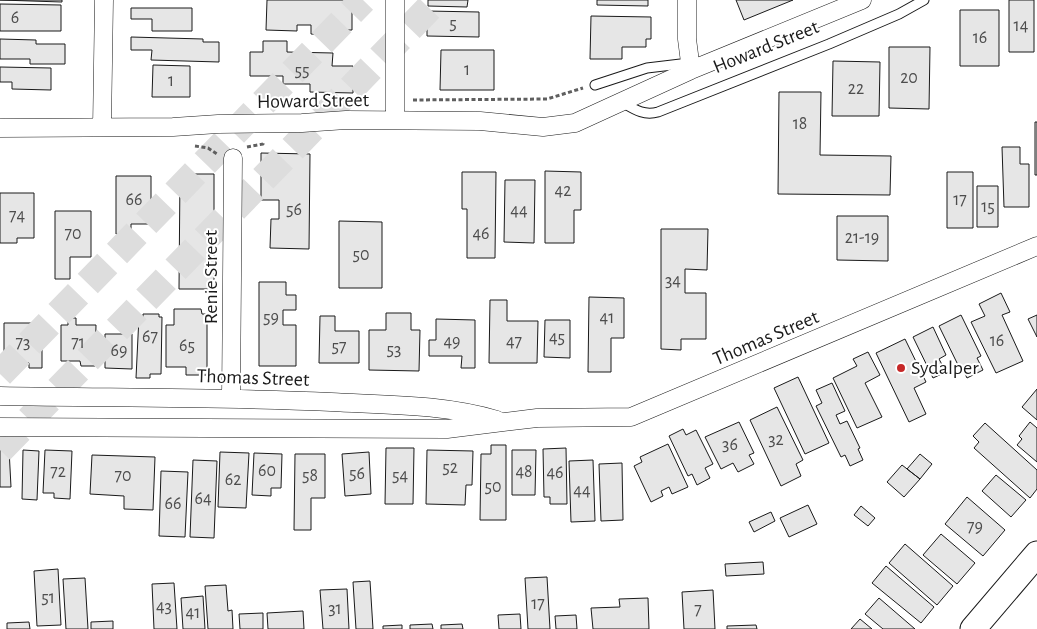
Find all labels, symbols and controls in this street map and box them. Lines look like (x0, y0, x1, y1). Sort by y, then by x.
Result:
house number: 6 (11, 9, 19, 27)
house number: 5 (449, 15, 457, 33)
street label: Howard Street (710, 16, 822, 77)
house number: 14 (1014, 17, 1029, 35)
house number: 16 (973, 29, 987, 47)
house number: 1 (464, 61, 470, 79)
house number: 55 (294, 62, 310, 80)
house number: 20 (900, 69, 918, 87)
house number: 1 (168, 72, 174, 90)
house number: 22 (848, 80, 864, 98)
street label: Howard Street (257, 90, 370, 112)
house number: 18 (793, 115, 807, 133)
house number: 42 (555, 182, 571, 200)
house number: 66 (126, 191, 142, 209)
house number: 17 (953, 191, 967, 209)
house number: 15 (981, 198, 995, 216)
house number: 56 (286, 201, 302, 219)
house number: 44 (510, 202, 528, 220)
house number: 74 (9, 207, 25, 225)
house number: 70 (64, 225, 82, 243)
house number: 46 (472, 225, 490, 243)
street label: Renie Street (201, 229, 221, 324)
house number: 21-19 (845, 229, 879, 247)
house number: 50 (352, 246, 370, 264)
house number: 34 (665, 272, 681, 290)
street label: Thomas Street (710, 307, 822, 369)
house number: 59 (263, 309, 279, 327)
house number: 41 (600, 309, 614, 327)
house number: 67 (142, 328, 158, 346)
house number: 45 (549, 329, 565, 347)
house number: 16 (990, 332, 1004, 350)
house number: 49 (443, 333, 461, 351)
house number: 47 (506, 333, 522, 351)
house number: 73 (16, 334, 30, 352)
house number: 71 (71, 334, 85, 352)
house number: 65 (179, 337, 195, 355)
house number: 57 (331, 338, 347, 356)
house number: 53 (387, 341, 401, 359)
house number: 69 (111, 342, 127, 360)
place label: Sydalper (911, 358, 979, 378)
marker: Sydalper (895, 362, 907, 374)
street label: Thomas Street (196, 366, 310, 390)
house number: 32 (768, 431, 784, 449)
house number: 36 (722, 436, 738, 454)
house number: 52 (442, 459, 458, 477)
house number: 60 (258, 462, 276, 480)
house number: 72 (50, 463, 66, 481)
house number: 48 (515, 463, 533, 481)
house number: 46 (546, 464, 564, 482)
house number: 56 (349, 465, 365, 483)
house number: 70 (114, 467, 132, 485)
house number: 58 (302, 467, 318, 485)
house number: 54 (392, 467, 408, 485)
house number: 62 (225, 471, 241, 489)
house number: 50 (484, 478, 502, 496)
house number: 44 (573, 482, 591, 500)
house number: 64 (194, 490, 212, 508)
house number: 66 (165, 495, 181, 513)
house number: 79 (967, 518, 983, 536)
house number: 51 (41, 589, 55, 607)
house number: 17 (531, 595, 545, 613)
house number: 43 (156, 598, 172, 616)
house number: 31 (328, 600, 342, 618)
house number: 7 (694, 601, 702, 619)
house number: 41 (186, 604, 200, 622)

